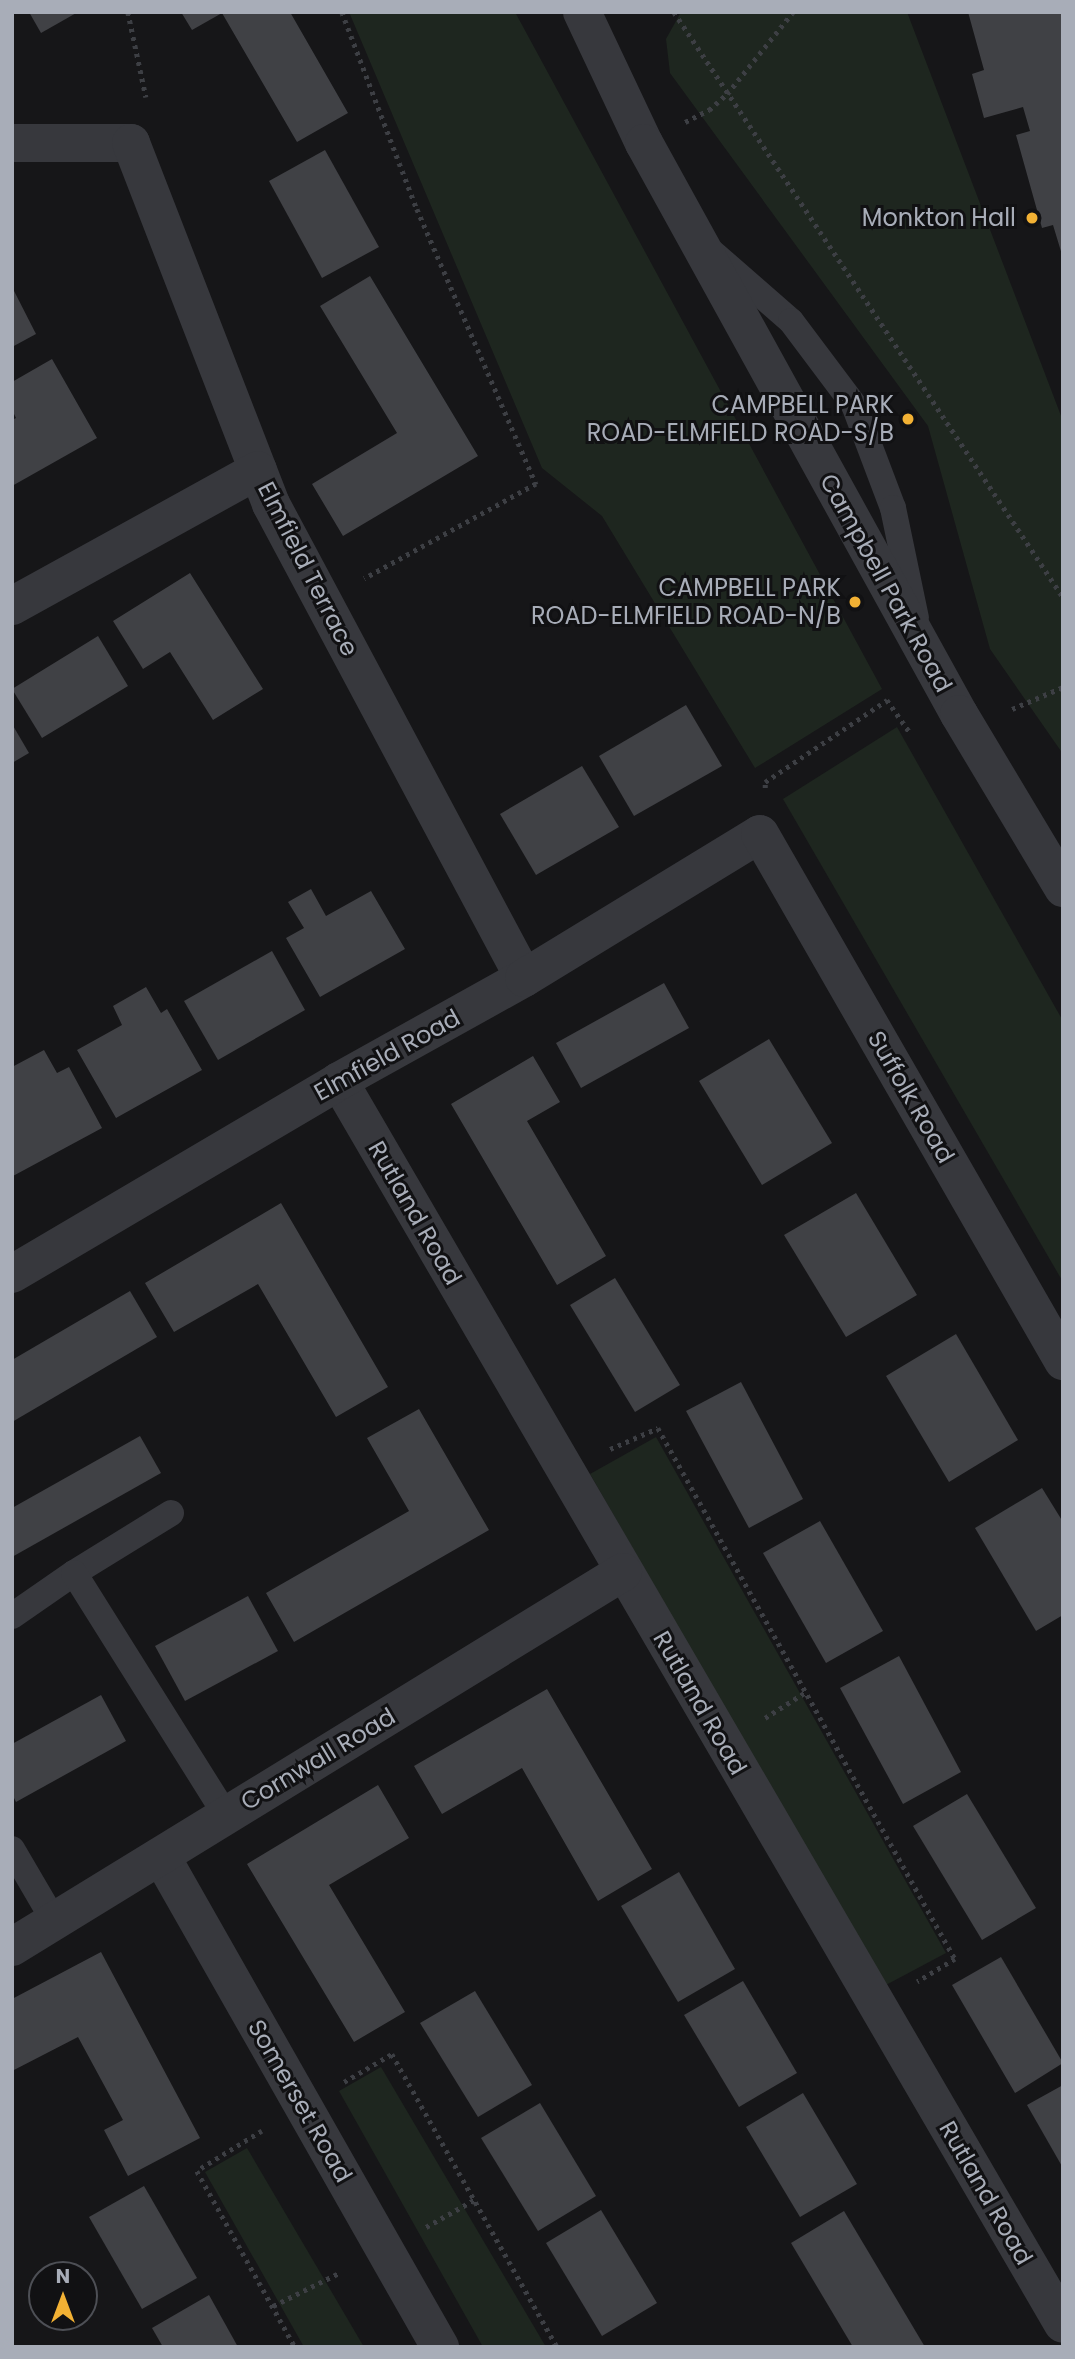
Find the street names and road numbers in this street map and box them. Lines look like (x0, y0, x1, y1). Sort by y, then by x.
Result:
street label: Campbell Park Road (814, 469, 958, 697)
street label: Elmfield Terrace (252, 477, 364, 661)
street label: Elmfield Road (309, 1003, 465, 1107)
street label: Suffolk Road (862, 1026, 960, 1168)
street label: Rutland Road (362, 1136, 468, 1290)
street label: Rutland Road (647, 1626, 753, 1780)
street label: Cornwall Road (236, 1702, 400, 1816)
street label: Somerset Road (242, 2015, 358, 2187)
street label: Rutland Road (933, 2116, 1039, 2270)

